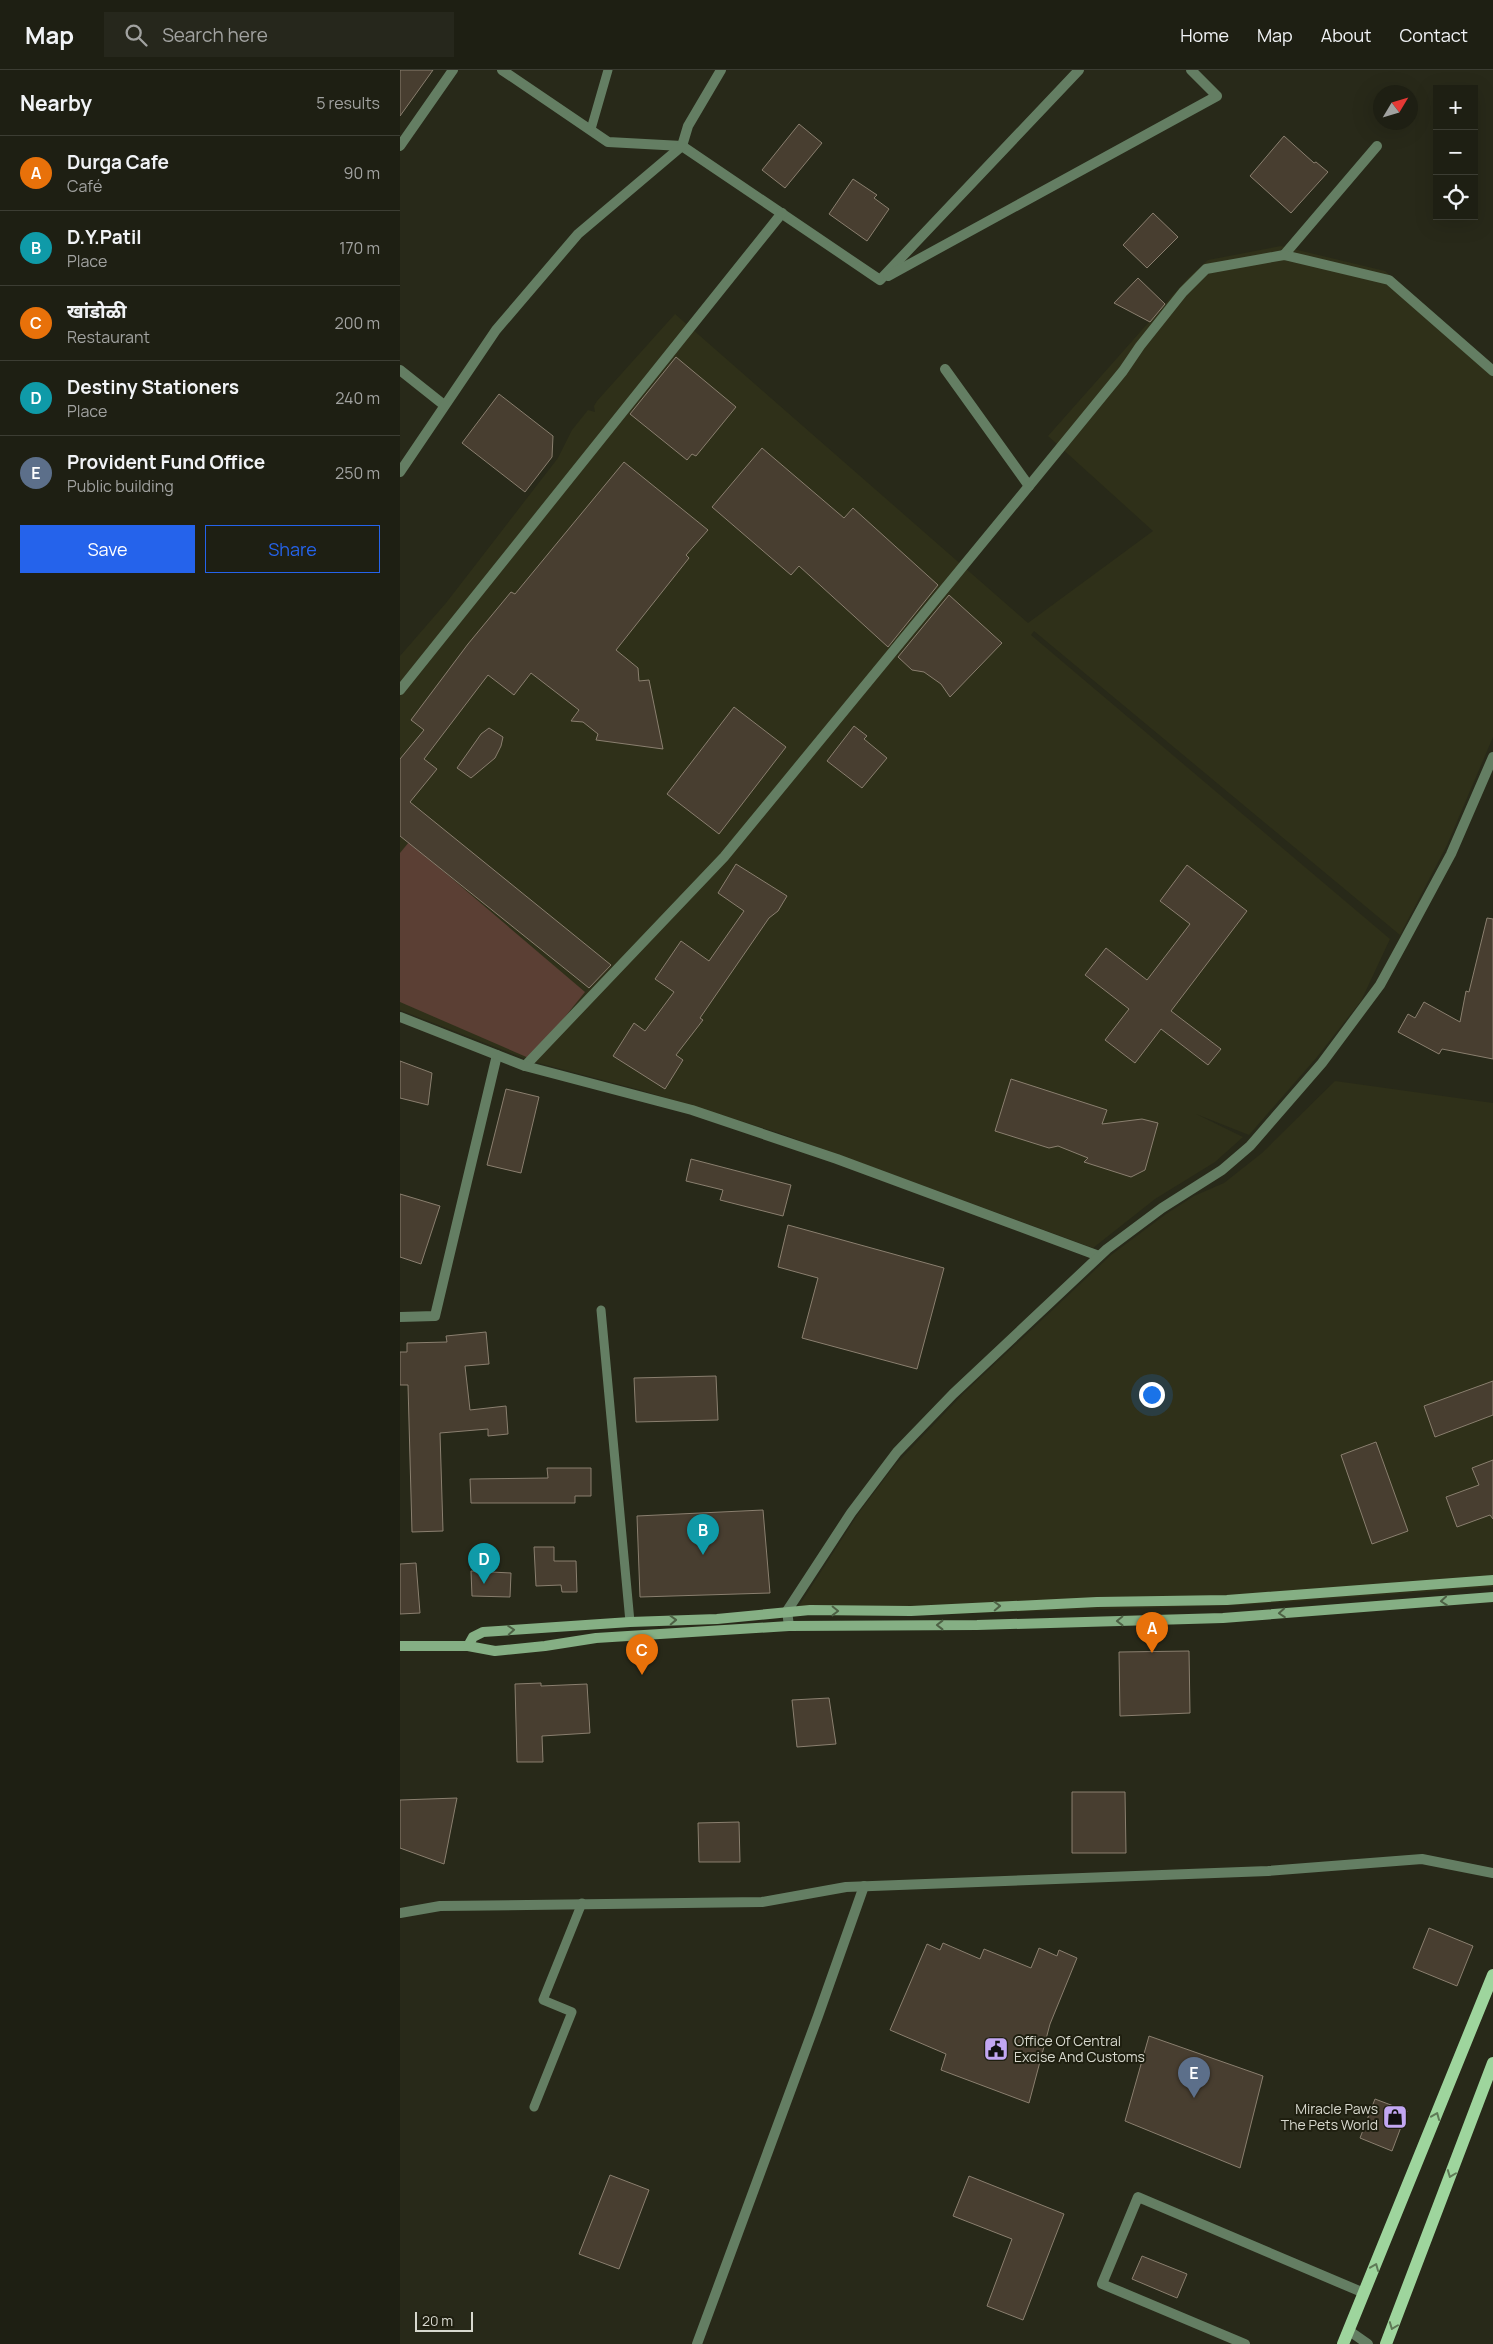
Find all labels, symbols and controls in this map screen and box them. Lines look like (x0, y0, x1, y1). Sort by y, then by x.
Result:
search box (104, 12, 454, 57)
text: Map (25, 18, 74, 51)
icon: search (122, 21, 150, 49)
text: Search here (162, 22, 268, 48)
text: Home (1180, 23, 1229, 47)
text: Map (1257, 23, 1293, 47)
text: About (1321, 23, 1371, 47)
text: Contact (1399, 23, 1468, 47)
north arrow (1373, 85, 1418, 130)
map controls (1433, 85, 1478, 220)
button: + (1433, 85, 1478, 130)
text: Nearby (20, 89, 92, 117)
text: 5 results (316, 92, 380, 114)
button: − (1433, 130, 1478, 175)
text: Durga Cafe (67, 149, 169, 175)
text: A (31, 162, 41, 184)
text: 90 m (344, 162, 380, 184)
text: Café (67, 175, 102, 197)
button: locate (1433, 175, 1478, 220)
text: D.Y.Patil (67, 224, 142, 250)
text: B (31, 237, 41, 259)
text: 170 m (339, 237, 380, 259)
text: Place (67, 250, 107, 272)
text: खांडोळी (67, 298, 127, 324)
text: C (30, 312, 42, 334)
text: 200 m (335, 312, 380, 334)
text: Restaurant (67, 326, 150, 348)
text: Destiny Stationers (67, 374, 239, 400)
text: D (30, 387, 42, 409)
text: 240 m (335, 387, 380, 409)
text: Place (67, 400, 107, 422)
text: Provident Fund Office (67, 449, 265, 475)
text: E (31, 462, 41, 484)
text: 250 m (335, 462, 380, 484)
text: Public building (67, 475, 174, 497)
button: Save (20, 525, 195, 573)
button: Share (205, 525, 380, 573)
your location (1139, 1382, 1165, 1408)
pin: B (687, 1514, 719, 1555)
pin: D (468, 1543, 500, 1584)
one-way arrow (1440, 1595, 1448, 1606)
one-way arrow (994, 1601, 1001, 1611)
one-way arrow (832, 1606, 839, 1616)
one-way arrow (1278, 1608, 1286, 1619)
pin: A (1136, 1612, 1168, 1653)
one-way arrow (669, 1615, 677, 1626)
one-way arrow (1116, 1615, 1124, 1626)
one-way arrow (936, 1620, 944, 1630)
one-way arrow (507, 1625, 515, 1636)
pin: C (626, 1634, 658, 1675)
place label: Office Of Central Excise And Customs (1014, 2031, 1145, 2066)
public building icon: Office Of Central Excise And Customs (983, 2036, 1009, 2062)
pin: E (1178, 2057, 1210, 2098)
place label: Miracle Paws The Pets World (1281, 2099, 1378, 2134)
shop icon: Miracle Paws The Pets World (1382, 2104, 1408, 2130)
one-way arrow (1430, 2112, 1440, 2121)
one-way arrow (1446, 2169, 1457, 2178)
one-way arrow (1369, 2263, 1379, 2272)
scale bar (415, 2309, 472, 2332)
text: 20 m (422, 2311, 453, 2330)
one-way arrow (1388, 2321, 1398, 2329)

